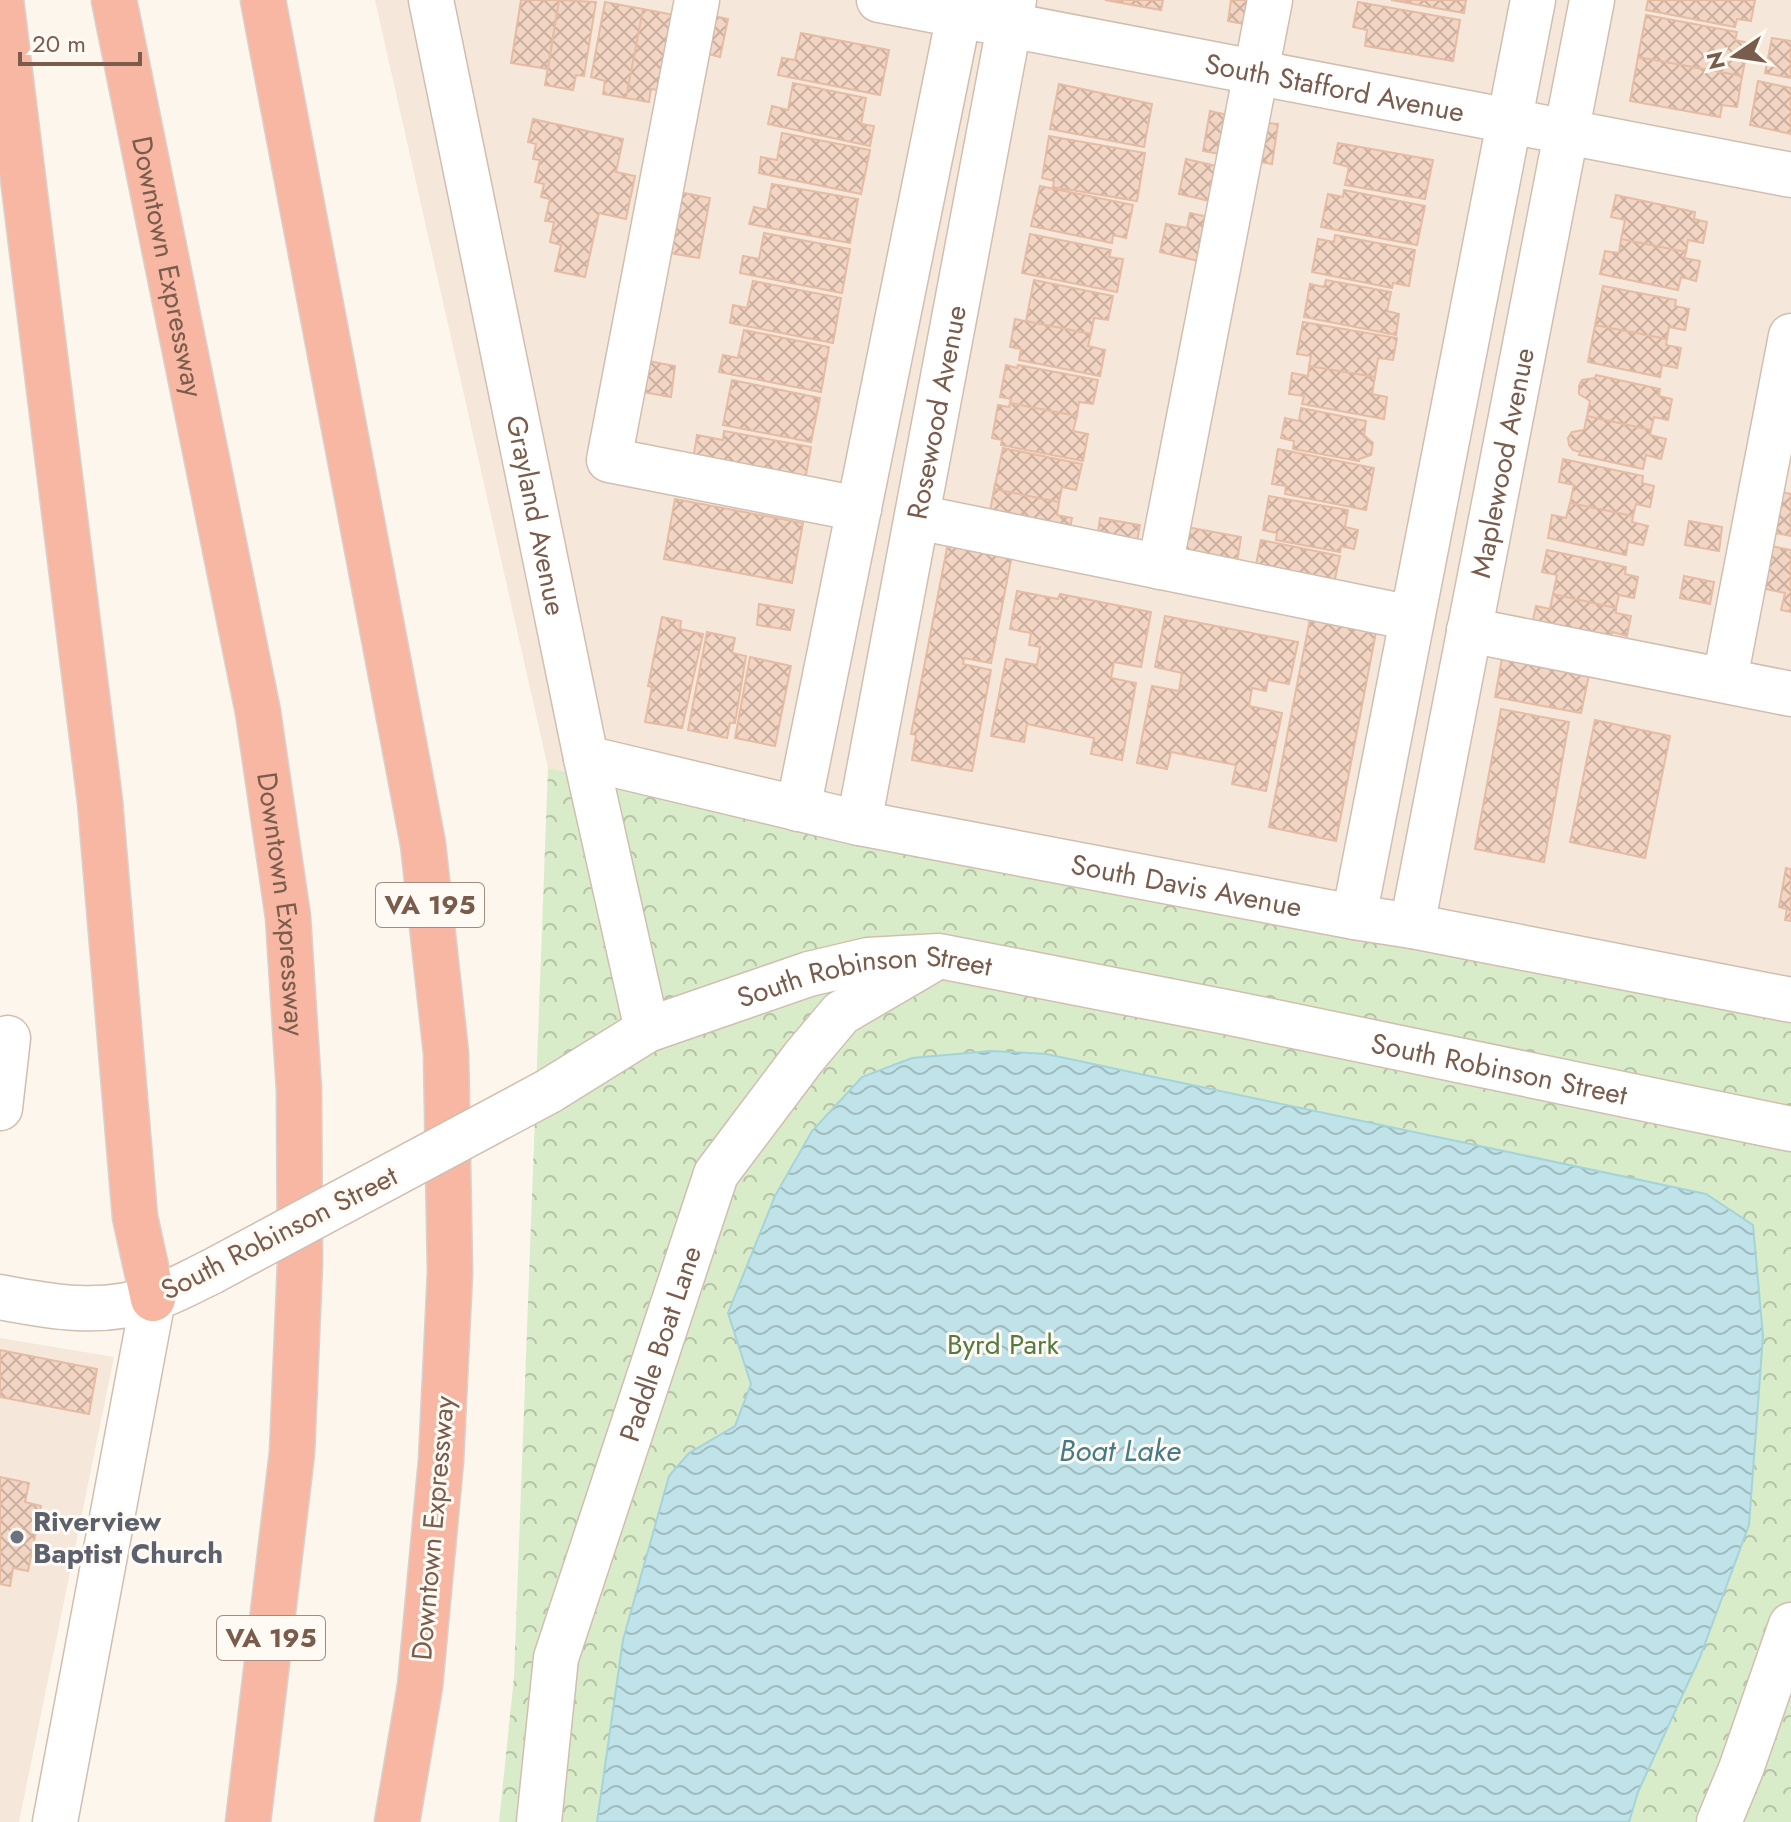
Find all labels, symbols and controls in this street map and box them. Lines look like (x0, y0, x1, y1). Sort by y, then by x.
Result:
scale bar (20, 16, 140, 66)
north arrow (1695, 16, 1775, 96)
text: 20 m (32, 26, 86, 61)
street label: South Stafford Avenue (1202, 42, 1468, 132)
text: N (1698, 48, 1733, 73)
street label: Downtown Expressway (122, 132, 214, 401)
street label: Rosewood Avenue (896, 302, 977, 523)
street label: Maplewood Avenue (1460, 344, 1544, 581)
street label: Grayland Avenue (496, 412, 577, 619)
street label: Downtown Expressway (247, 769, 316, 1038)
street label: South Davis Avenue (1068, 843, 1305, 927)
road number: VA 195 (376, 883, 484, 927)
street label: South Robinson Street (731, 935, 996, 1018)
street label: South Robinson Street (1367, 1022, 1631, 1115)
street label: South Robinson Street (154, 1155, 405, 1310)
street label: Paddle Boat Lane (608, 1240, 711, 1447)
park label: Byrd Park (947, 1324, 1060, 1365)
street label: Downtown Expressway (401, 1393, 465, 1662)
water label: Boat Lake (1059, 1429, 1181, 1472)
place label: Riverview Baptist Church (33, 1501, 223, 1574)
marker: Riverview Baptist Church (8, 1528, 26, 1546)
road number: VA 195 (217, 1616, 325, 1660)

